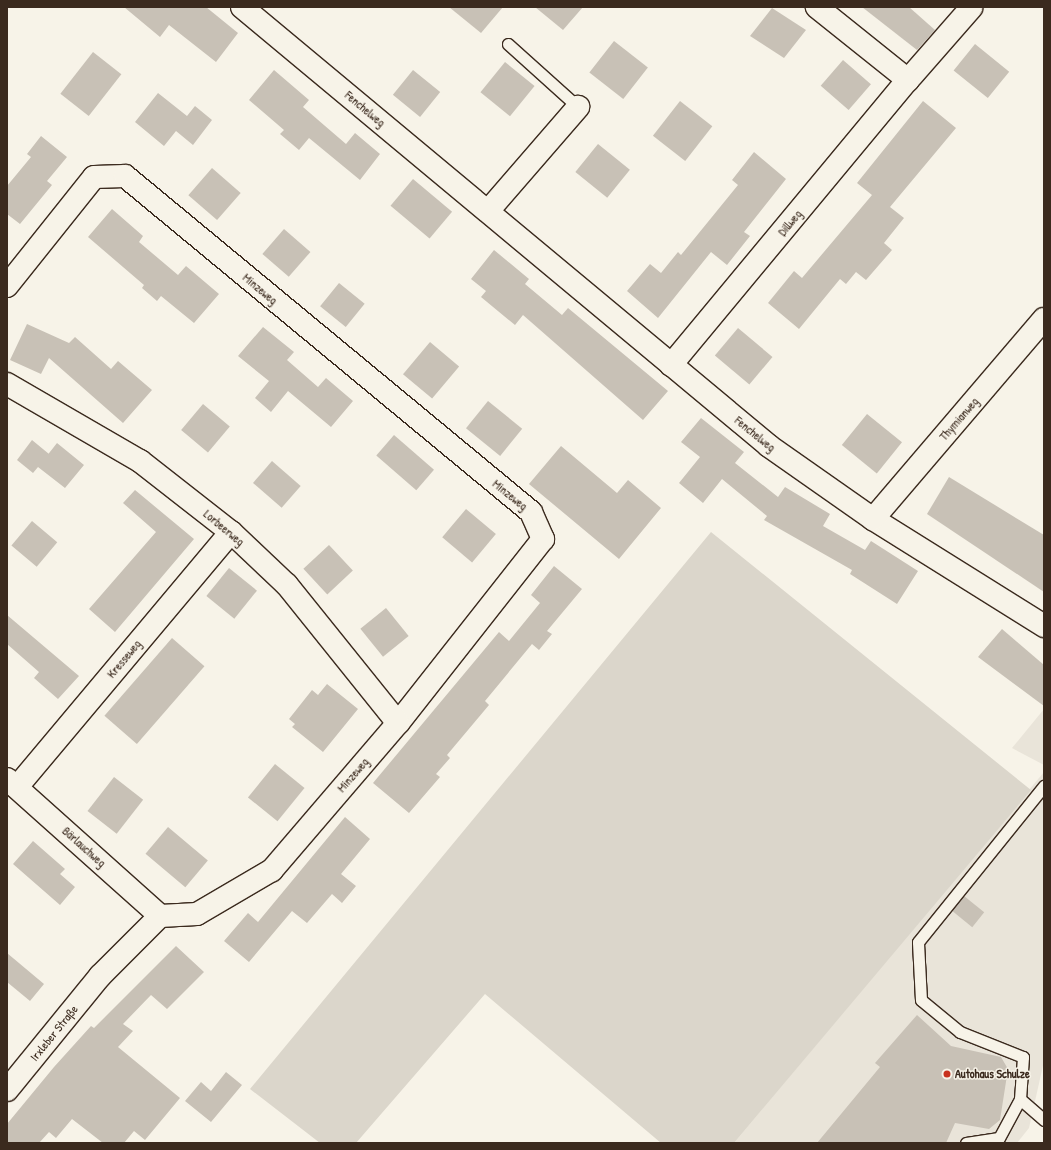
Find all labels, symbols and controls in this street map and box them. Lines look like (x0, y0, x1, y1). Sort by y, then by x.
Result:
street label: Fenchelweg (342, 88, 388, 130)
street label: Dillweg (775, 207, 805, 239)
street label: Minzeweg (240, 270, 280, 308)
street label: Thymianweg (936, 395, 982, 443)
street label: Fenchelweg (732, 413, 778, 455)
street label: Minzeweg (490, 477, 530, 513)
street label: Lorbeerweg (201, 507, 247, 549)
street label: Kresseweg (104, 637, 144, 681)
street label: Minzeweg (334, 755, 372, 795)
street label: Bärlauchweg (59, 824, 109, 870)
street label: Irxleber Straße (27, 1002, 81, 1064)
place label: Autohaus Schulze (955, 1067, 1030, 1081)
marker: Autohaus Schulze (942, 1069, 952, 1079)

